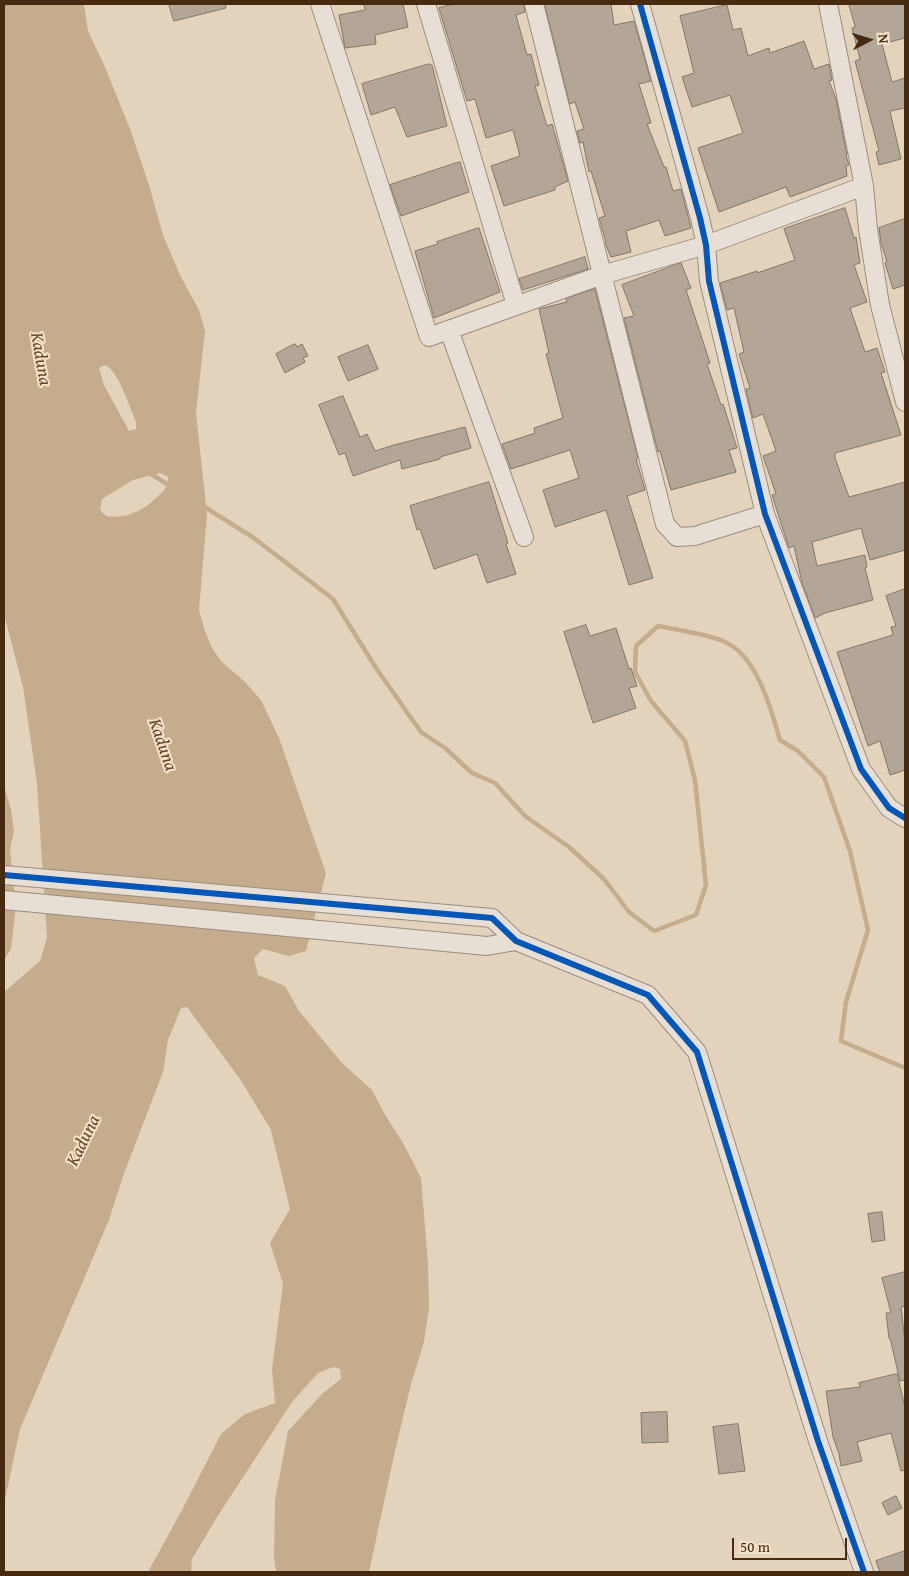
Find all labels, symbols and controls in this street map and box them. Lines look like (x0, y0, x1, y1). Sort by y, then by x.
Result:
north arrow (844, 15, 894, 65)
text: N (874, 33, 894, 44)
water label: Kaduna (25, 331, 55, 387)
water label: Kaduna (143, 716, 181, 774)
water label: Kaduna (63, 1112, 105, 1170)
scale bar (734, 1528, 849, 1560)
text: 50 m (740, 1536, 770, 1557)

